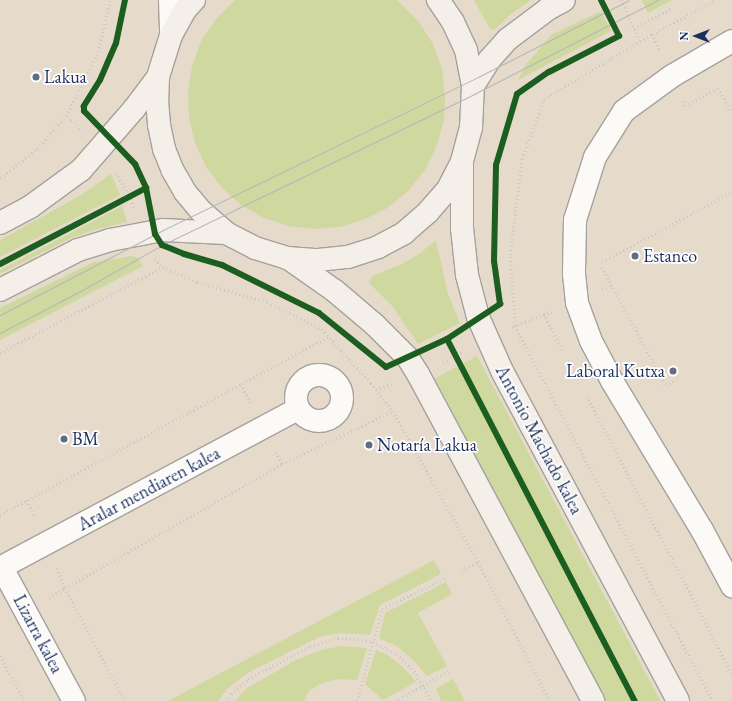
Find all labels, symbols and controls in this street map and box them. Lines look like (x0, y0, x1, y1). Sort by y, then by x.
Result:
north arrow (676, 16, 716, 56)
text: N (677, 32, 691, 40)
place label: Lakua (44, 66, 87, 88)
marker: Lakua (31, 72, 41, 82)
place label: Estanco (643, 245, 697, 267)
marker: Estanco (630, 251, 640, 261)
place label: Laboral Kutxa (566, 360, 665, 382)
street label: Antonio Machado kalea (491, 362, 587, 518)
marker: Laboral Kutxa (668, 366, 678, 376)
place label: BM (72, 428, 99, 450)
marker: BM (59, 434, 69, 444)
place label: Notaría Lakua (377, 434, 477, 456)
marker: Notaría Lakua (364, 440, 374, 450)
street label: Aralar mendiaren kalea (74, 442, 224, 536)
street label: Lizarra kalea (8, 591, 68, 677)

